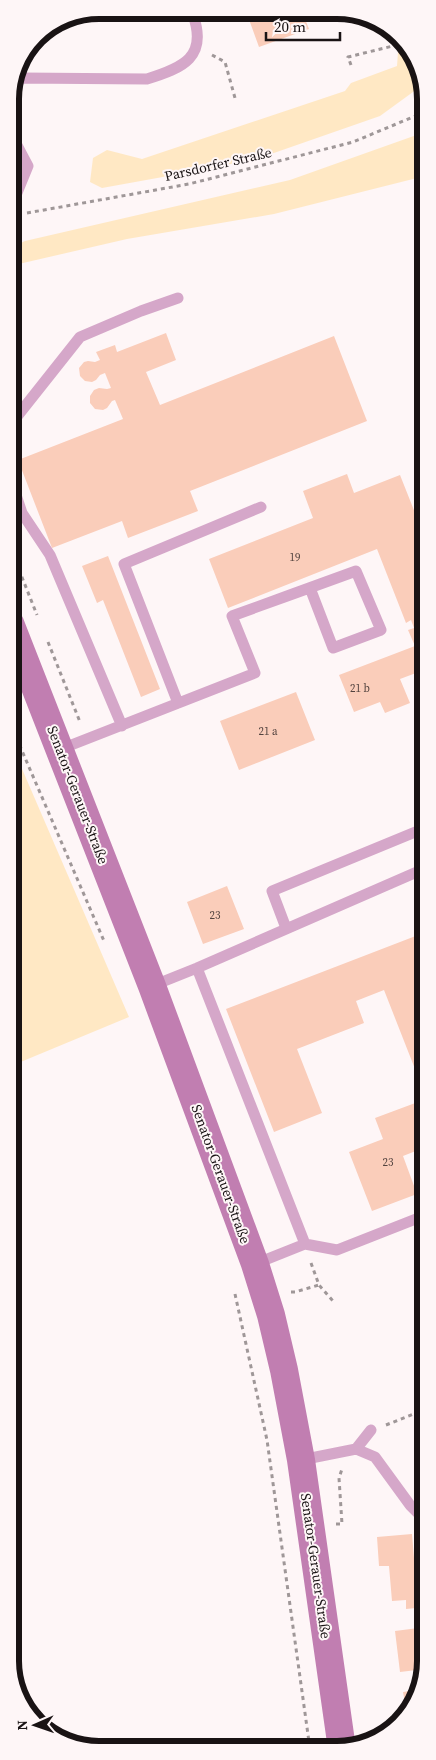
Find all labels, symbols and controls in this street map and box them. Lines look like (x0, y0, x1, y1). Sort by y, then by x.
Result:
scale bar (266, 10, 340, 42)
text: 20 m (274, 16, 306, 37)
street label: Parsdorfer Straße (162, 142, 274, 186)
house number: 19 (290, 550, 301, 565)
house number: 21 b (350, 681, 370, 696)
street label: Senator-Gerauer-Straße (42, 723, 114, 867)
house number: 21 a (258, 724, 278, 739)
house number: 23 (210, 908, 221, 923)
street label: Senator-Gerauer-Straße (187, 1102, 255, 1246)
house number: 23 (383, 1155, 394, 1170)
street label: Senator-Gerauer-Straße (296, 1492, 336, 1640)
north arrow (10, 1700, 60, 1750)
text: N (12, 1720, 32, 1731)

